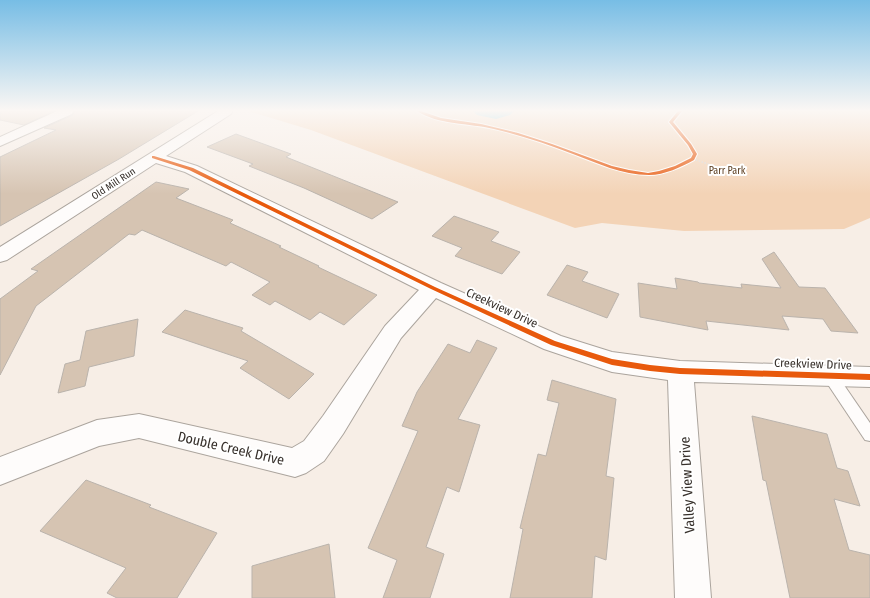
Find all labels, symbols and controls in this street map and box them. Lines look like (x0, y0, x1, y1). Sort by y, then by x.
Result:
street label: Old Mill Run (89, 165, 138, 202)
park label: Parr Park (709, 165, 746, 177)
street label: Creekview Drive (464, 285, 540, 331)
street label: Creekview Drive (774, 356, 852, 372)
street label: Double Creek Drive (176, 428, 286, 469)
street label: Valley View Drive (676, 436, 699, 534)

